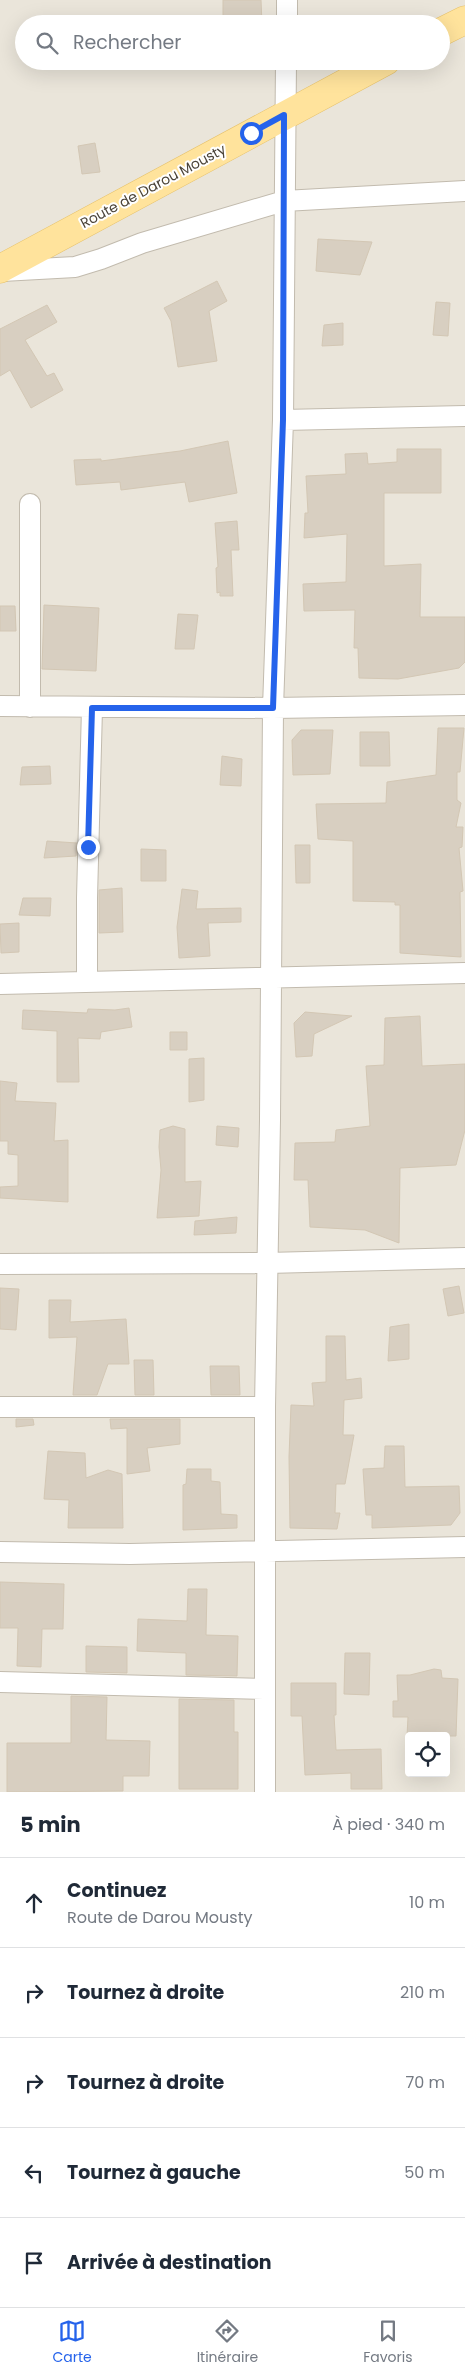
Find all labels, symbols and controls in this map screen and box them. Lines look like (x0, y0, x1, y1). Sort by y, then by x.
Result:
search box (15, 15, 450, 70)
icon: search (33, 29, 61, 57)
text: Rechercher (73, 29, 181, 56)
route start (240, 122, 263, 145)
street label: Route de Darou Mousty (77, 139, 229, 233)
route end (77, 836, 100, 859)
map controls (405, 1732, 450, 1777)
button: locate (405, 1732, 450, 1777)
text: 5 min (20, 1810, 81, 1839)
text: À pied · 340 m (332, 1813, 445, 1836)
text: Continuez (67, 1877, 166, 1904)
icon: ahead (20, 1889, 48, 1917)
text: 10 m (409, 1891, 445, 1914)
text: Route de Darou Mousty (67, 1906, 253, 1929)
icon: right (20, 1979, 48, 2007)
text: Tournez à droite (67, 1979, 224, 2006)
text: 210 m (400, 1981, 445, 2004)
icon: right (20, 2069, 48, 2097)
text: Tournez à droite (67, 2069, 224, 2096)
text: 70 m (405, 2071, 445, 2094)
icon: left (20, 2159, 48, 2187)
text: Tournez à gauche (67, 2159, 241, 2186)
text: 50 m (404, 2161, 445, 2184)
icon: arrive (20, 2249, 48, 2277)
text: Arrivée à destination (67, 2249, 272, 2276)
tab: Carte (52, 2317, 92, 2368)
tab: Itinéraire (197, 2317, 258, 2368)
tab: Favoris (363, 2317, 413, 2368)

